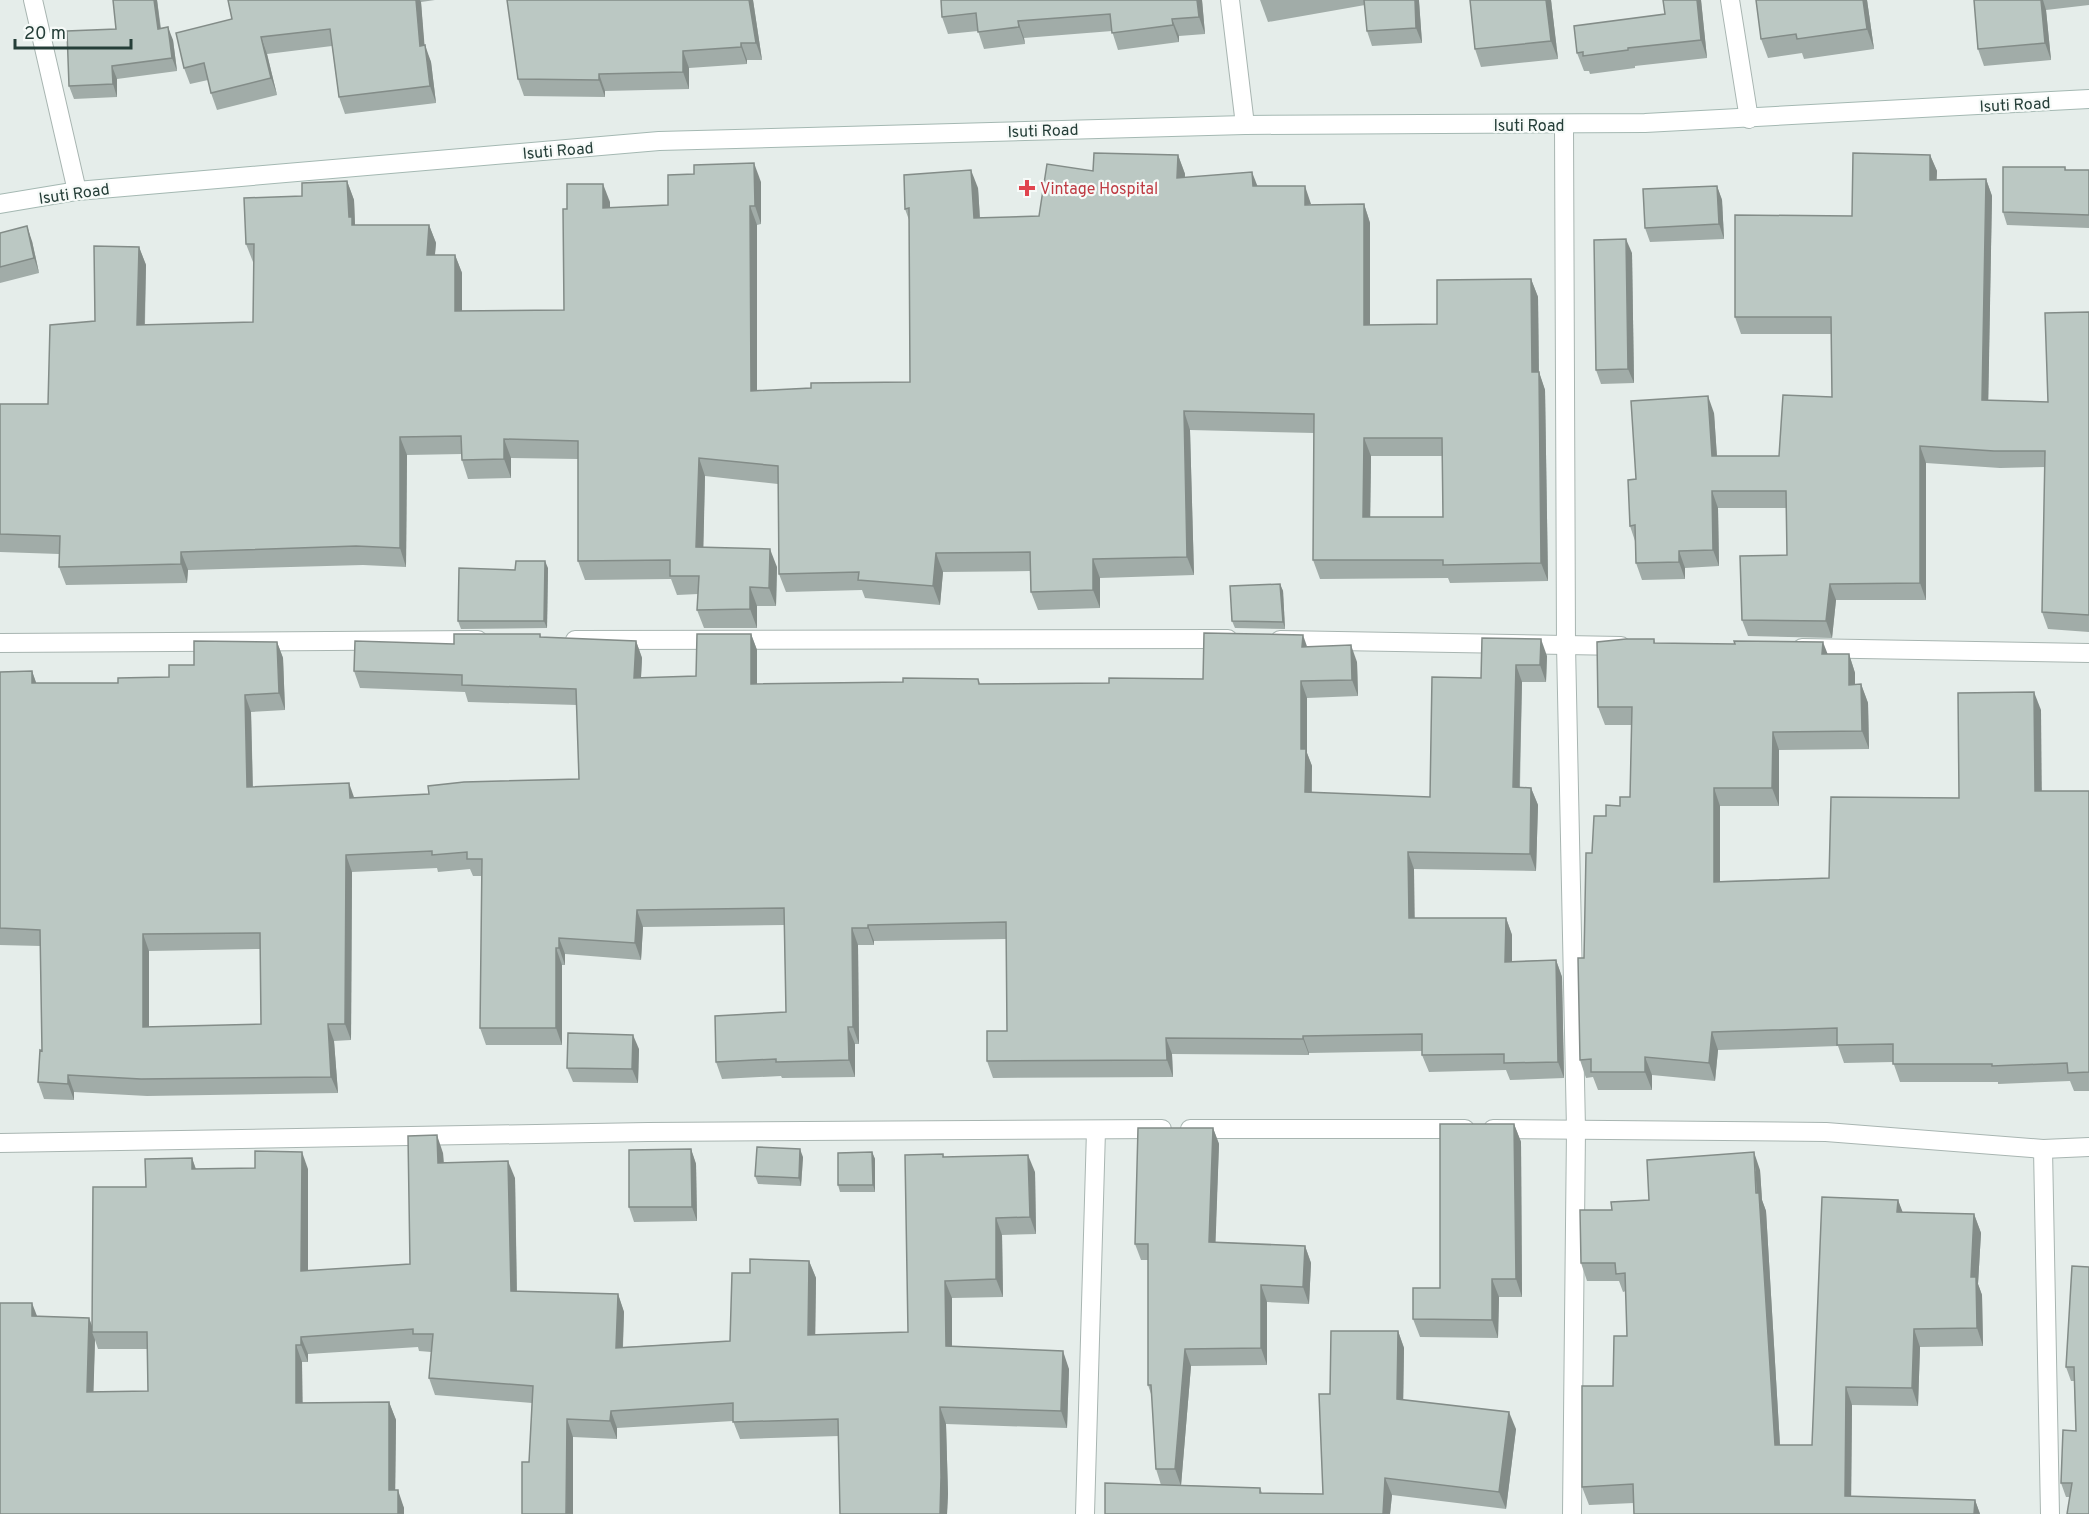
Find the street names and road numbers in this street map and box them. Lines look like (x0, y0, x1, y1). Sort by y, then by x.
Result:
street label: Isuti Road (1979, 94, 2051, 118)
street label: Isuti Road (1493, 117, 1565, 137)
street label: Isuti Road (1007, 121, 1079, 143)
street label: Isuti Road (522, 139, 594, 165)
street label: Isuti Road (38, 180, 111, 210)

